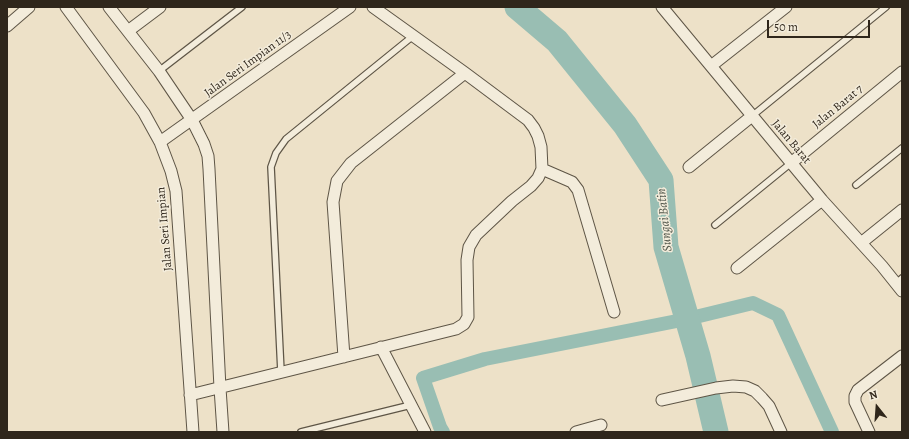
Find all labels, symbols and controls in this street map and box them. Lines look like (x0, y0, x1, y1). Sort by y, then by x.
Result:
scale bar (769, 12, 872, 38)
text: 50 m (774, 19, 798, 35)
street label: Jalan Seri Impian 11/3 (202, 28, 294, 100)
street label: Jalan Barat 7 (810, 82, 866, 132)
street label: Jalan Barat (768, 117, 814, 167)
street label: Jalan Seri Impian (154, 186, 176, 272)
water label: Sungai Batin (654, 188, 676, 252)
north arrow (857, 387, 897, 427)
text: N (867, 387, 879, 403)

